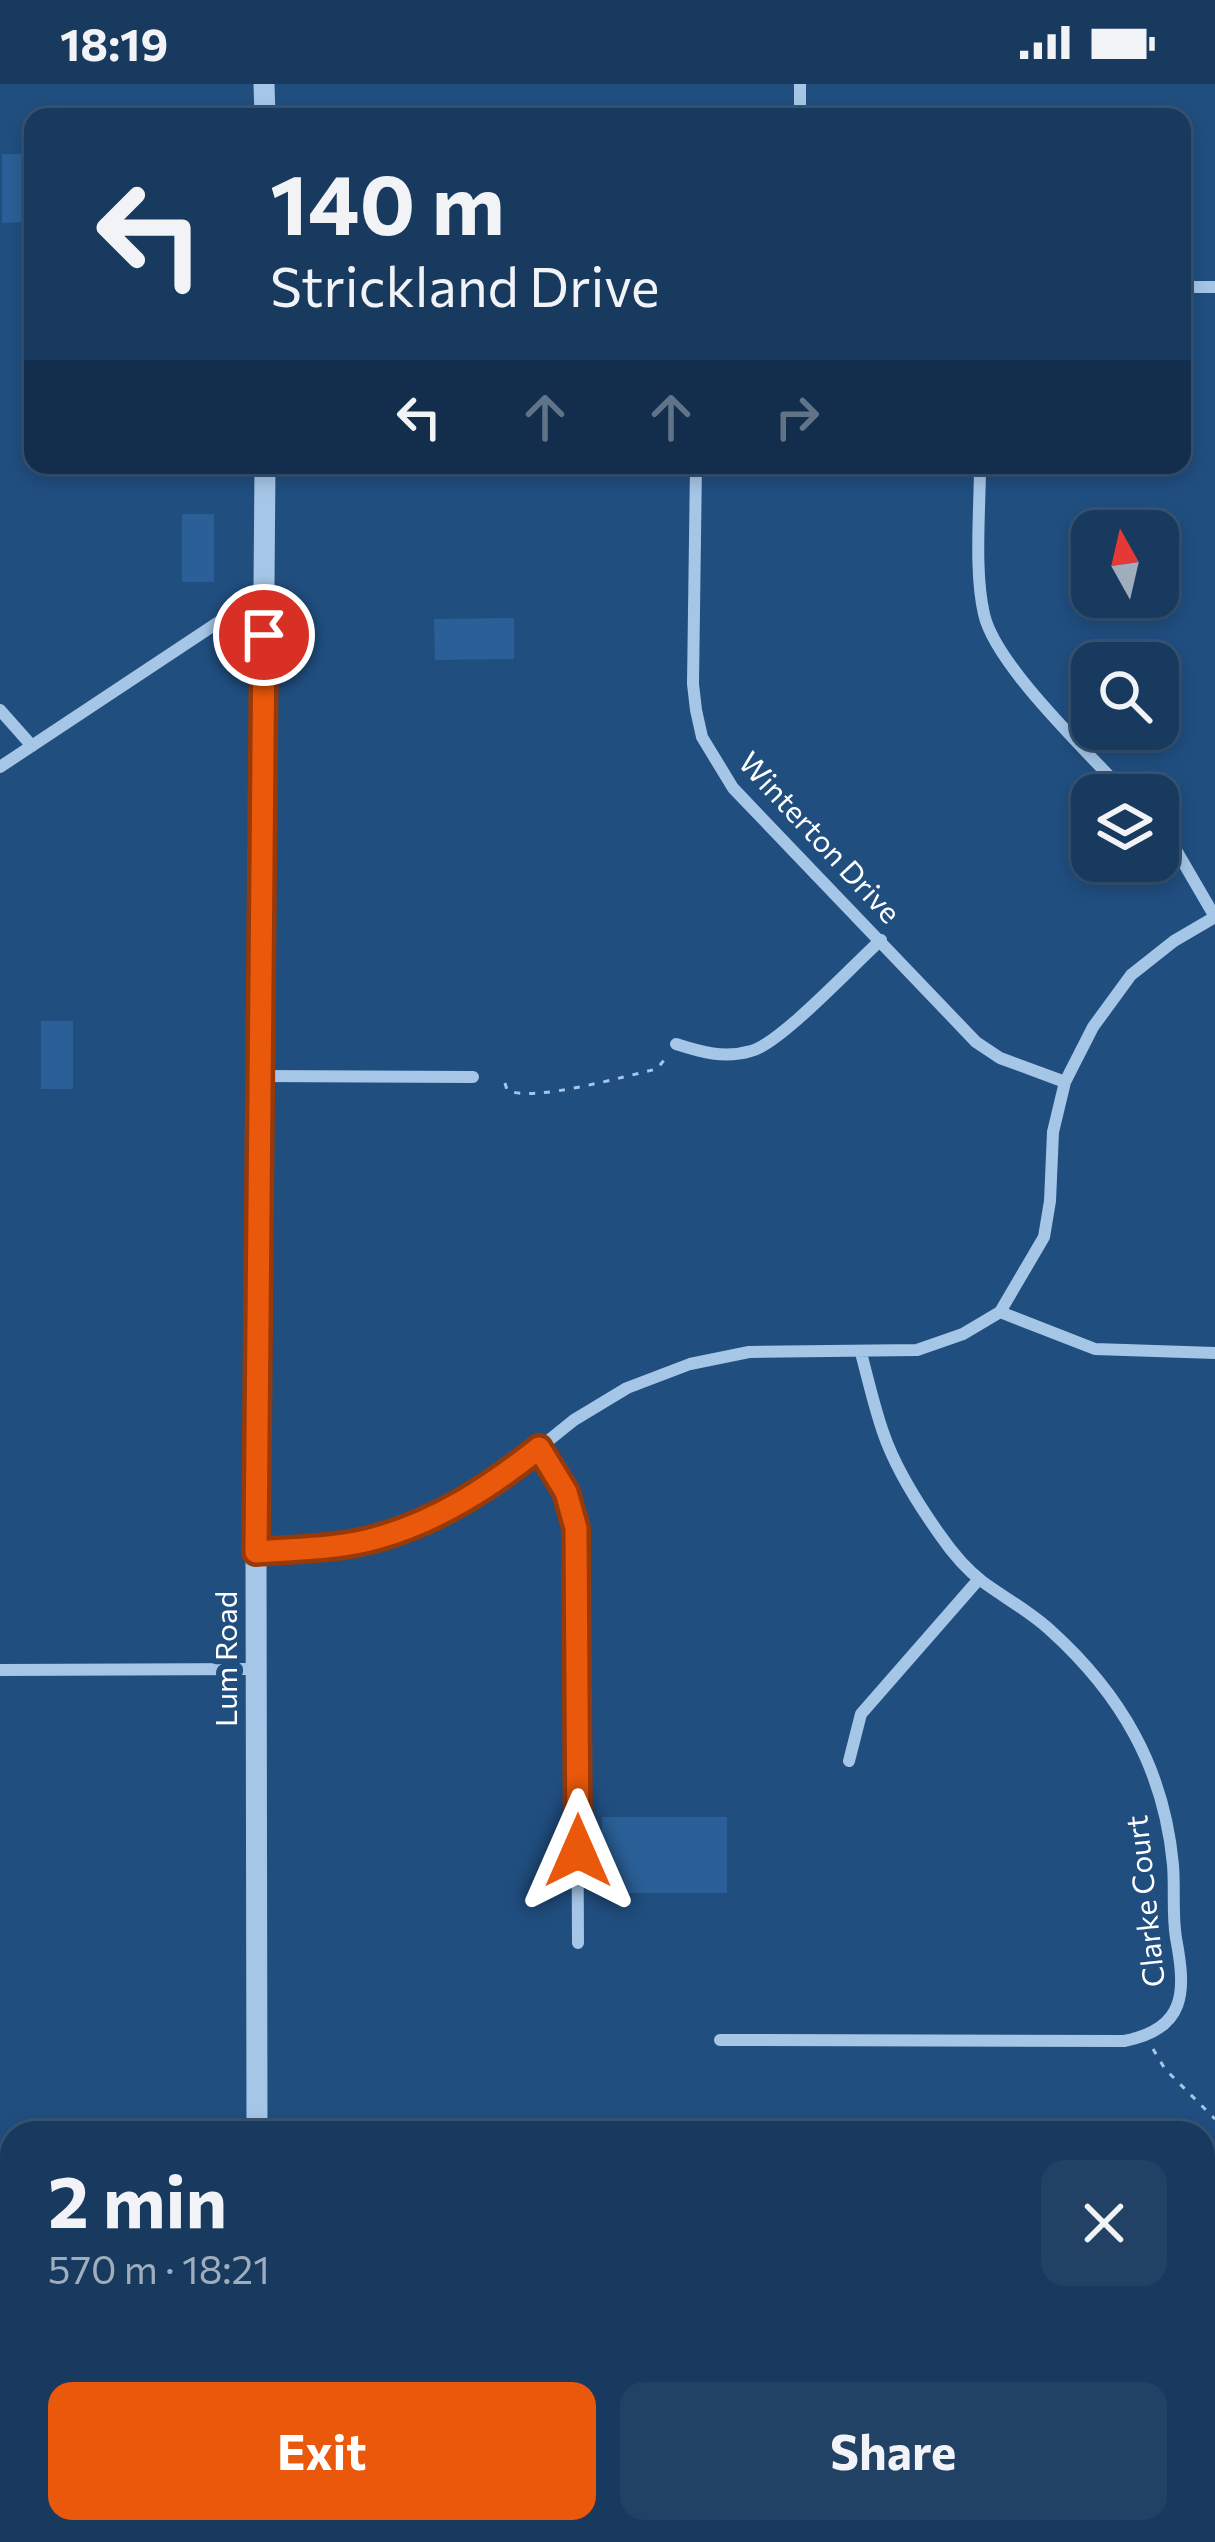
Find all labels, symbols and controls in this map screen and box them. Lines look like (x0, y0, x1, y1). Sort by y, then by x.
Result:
text: 18:19 (60, 15, 168, 70)
text: 140 m (270, 150, 505, 252)
icon: left (72, 156, 228, 312)
text: Strickland Drive (270, 252, 660, 318)
icon: left (386, 384, 452, 450)
icon: ahead (512, 384, 578, 450)
icon: ahead (638, 384, 704, 450)
icon: right (764, 384, 830, 450)
north arrow (1071, 510, 1179, 618)
map controls (1071, 510, 1179, 882)
pin (213, 584, 315, 686)
icon: arrive (231, 602, 297, 668)
button: search (1071, 642, 1179, 750)
street label: Winterton Drive (732, 743, 910, 930)
button: layers (1071, 774, 1179, 882)
street label: Lum Road (206, 1591, 243, 1727)
position arrow (515, 1788, 641, 1914)
street label: Clarke Court (1116, 1814, 1171, 1989)
text: 2 min (48, 2155, 227, 2243)
button: close (1041, 2160, 1167, 2286)
text: 570 m · 18:21 (48, 2244, 270, 2292)
button: Exit (48, 2382, 596, 2520)
button: Share (620, 2382, 1167, 2520)

